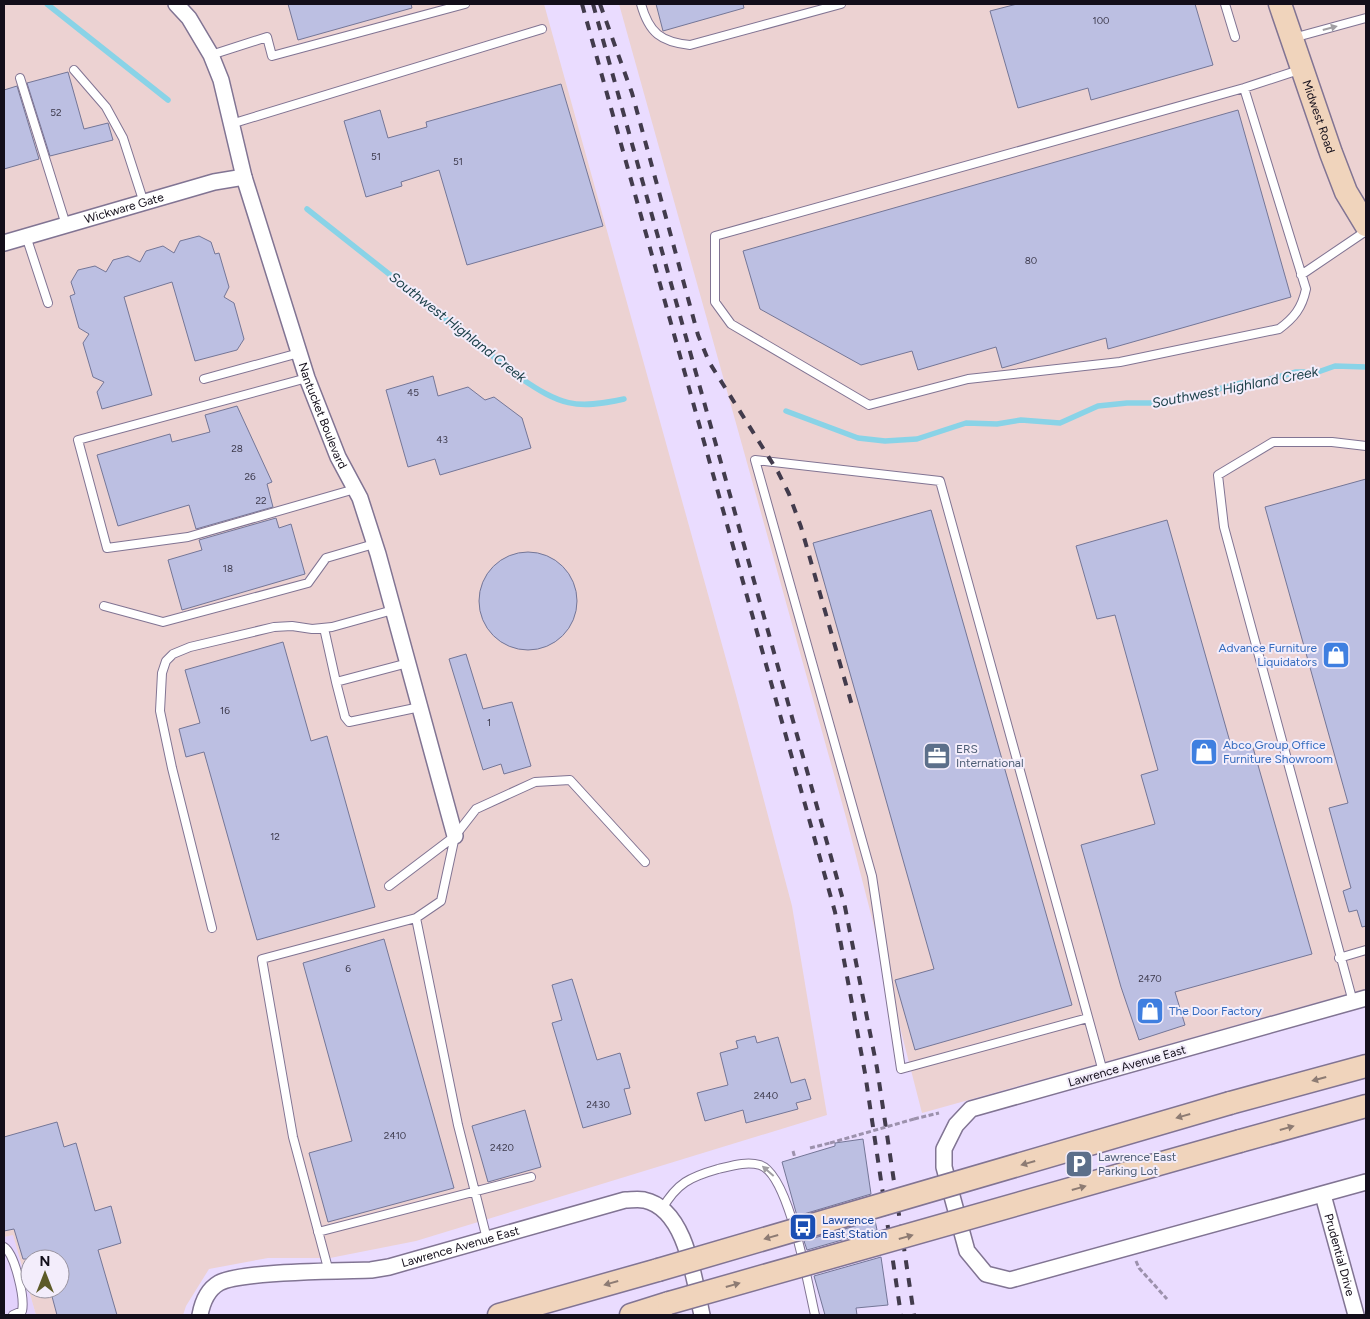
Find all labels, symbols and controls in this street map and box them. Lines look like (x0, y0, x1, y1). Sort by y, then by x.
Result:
house number: 100 (1093, 14, 1109, 27)
one-way arrow (1322, 23, 1337, 31)
street label: Midwest Road (1300, 78, 1338, 155)
house number: 52 (50, 106, 62, 119)
house number: 51 (371, 150, 381, 163)
house number: 51 (453, 155, 463, 168)
street label: Wickware Gate (83, 190, 166, 226)
house number: 80 (1025, 254, 1037, 267)
water label: Southwest Highland Creek (386, 269, 531, 387)
street label: Nantucket Boulevard (296, 361, 350, 471)
water label: Southwest Highland Creek (1150, 363, 1321, 412)
house number: 45 (407, 386, 419, 399)
house number: 43 (436, 433, 448, 446)
house number: 28 (231, 442, 243, 455)
house number: 26 (244, 470, 256, 483)
house number: 22 (255, 494, 267, 507)
house number: 18 (223, 562, 233, 575)
shop icon: Advance Furniture Liquidators (1321, 640, 1351, 670)
place label: Advance Furniture Liquidators (1219, 641, 1317, 669)
house number: 16 (220, 704, 230, 717)
house number: 1 (487, 716, 491, 729)
shop icon: Abco Group Office Furniture Showroom (1189, 737, 1219, 767)
place label: Abco Group Office Furniture Showroom (1223, 738, 1333, 766)
office icon: ERS International (922, 741, 952, 771)
place label: ERS International (956, 742, 1024, 770)
house number: 12 (270, 830, 280, 843)
house number: 6 (345, 962, 351, 975)
house number: 2470 (1138, 972, 1162, 985)
shop icon: The Door Factory (1135, 996, 1165, 1026)
place label: The Door Factory (1169, 1004, 1263, 1018)
street label: Lawrence Avenue East (1066, 1042, 1188, 1090)
one-way arrow (1312, 1075, 1327, 1083)
house number: 2440 (754, 1089, 778, 1102)
house number: 2430 (586, 1098, 610, 1111)
one-way arrow (1176, 1113, 1191, 1121)
one-way arrow (1280, 1124, 1295, 1132)
house number: 2410 (384, 1129, 406, 1142)
house number: 2420 (490, 1141, 514, 1154)
parking icon: Lawrence East Parking Lot (1064, 1149, 1094, 1179)
place label: Lawrence East Parking Lot (1098, 1150, 1177, 1178)
one-way arrow (1020, 1159, 1035, 1167)
one-way arrow (762, 1165, 774, 1177)
one-way arrow (1072, 1183, 1087, 1191)
bus stop icon: Lawrence East Station (788, 1212, 818, 1242)
street label: Prudential Drive (1321, 1212, 1358, 1298)
place label: Lawrence East Station (822, 1213, 888, 1241)
street label: Lawrence Avenue East (400, 1223, 521, 1270)
one-way arrow (899, 1233, 914, 1241)
one-way arrow (763, 1234, 778, 1242)
north arrow (20, 1249, 70, 1299)
text: N (40, 1253, 50, 1270)
one-way arrow (604, 1279, 619, 1287)
one-way arrow (725, 1281, 740, 1289)

